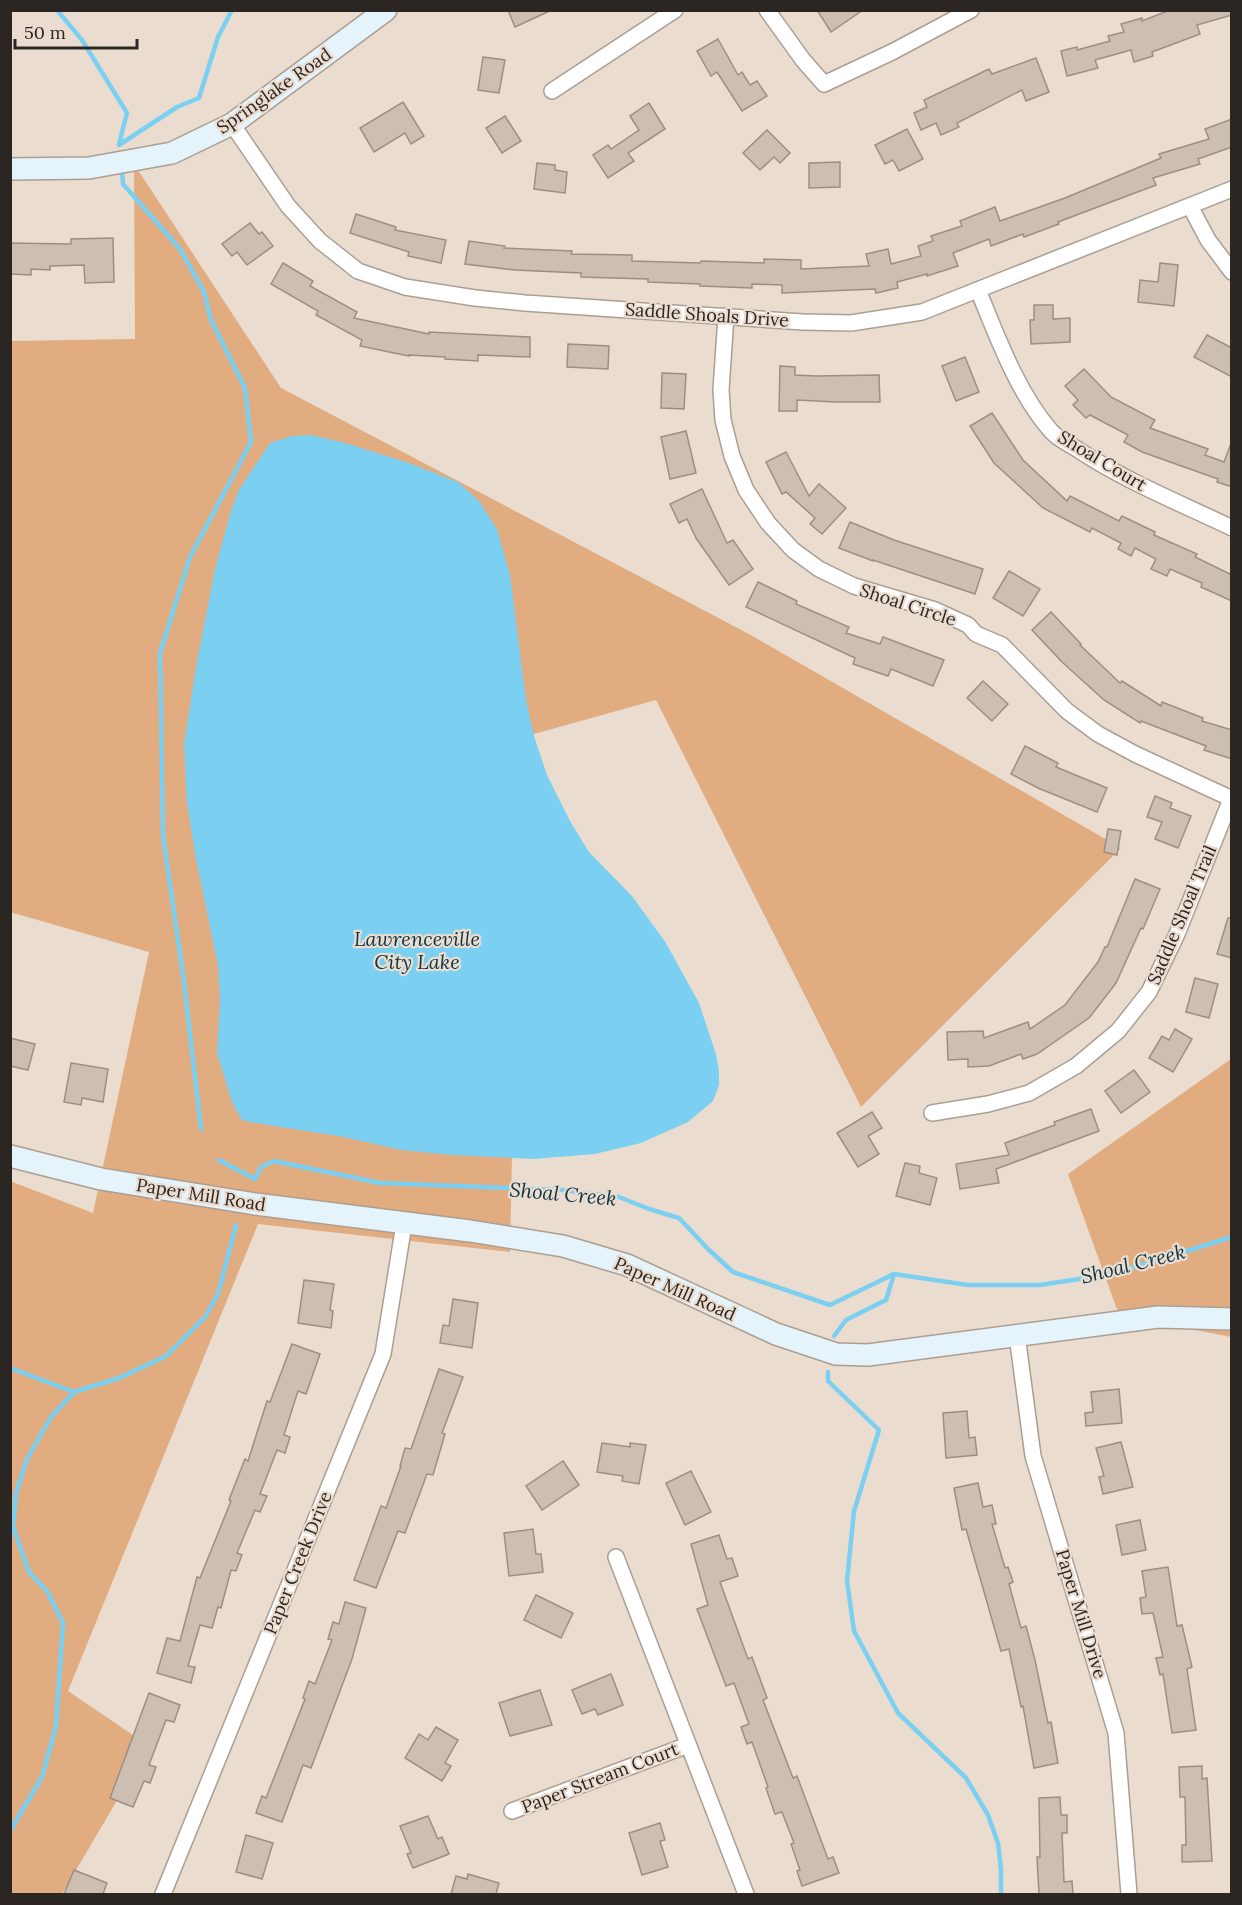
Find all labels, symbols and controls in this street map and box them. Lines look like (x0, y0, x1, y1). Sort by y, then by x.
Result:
scale bar (15, 12, 136, 50)
text: 50 m (24, 21, 66, 44)
street label: Springlake Road (212, 42, 336, 139)
street label: Saddle Shoals Drive (624, 297, 790, 332)
street label: Shoal Court (1054, 425, 1151, 496)
street label: Shoal Circle (857, 578, 959, 631)
street label: Saddle Shoal Trail (1142, 842, 1221, 988)
water label: Lawrenceville City Lake (354, 926, 480, 974)
street label: Paper Mill Road (135, 1173, 268, 1216)
water label: Shoal Creek (509, 1176, 618, 1211)
water label: Shoal Creek (1078, 1238, 1188, 1289)
street label: Paper Mill Road (611, 1251, 740, 1326)
street label: Paper Creek Drive (258, 1488, 337, 1638)
street label: Paper Mill Drive (1051, 1546, 1112, 1682)
street label: Paper Stream Court (518, 1737, 682, 1818)

